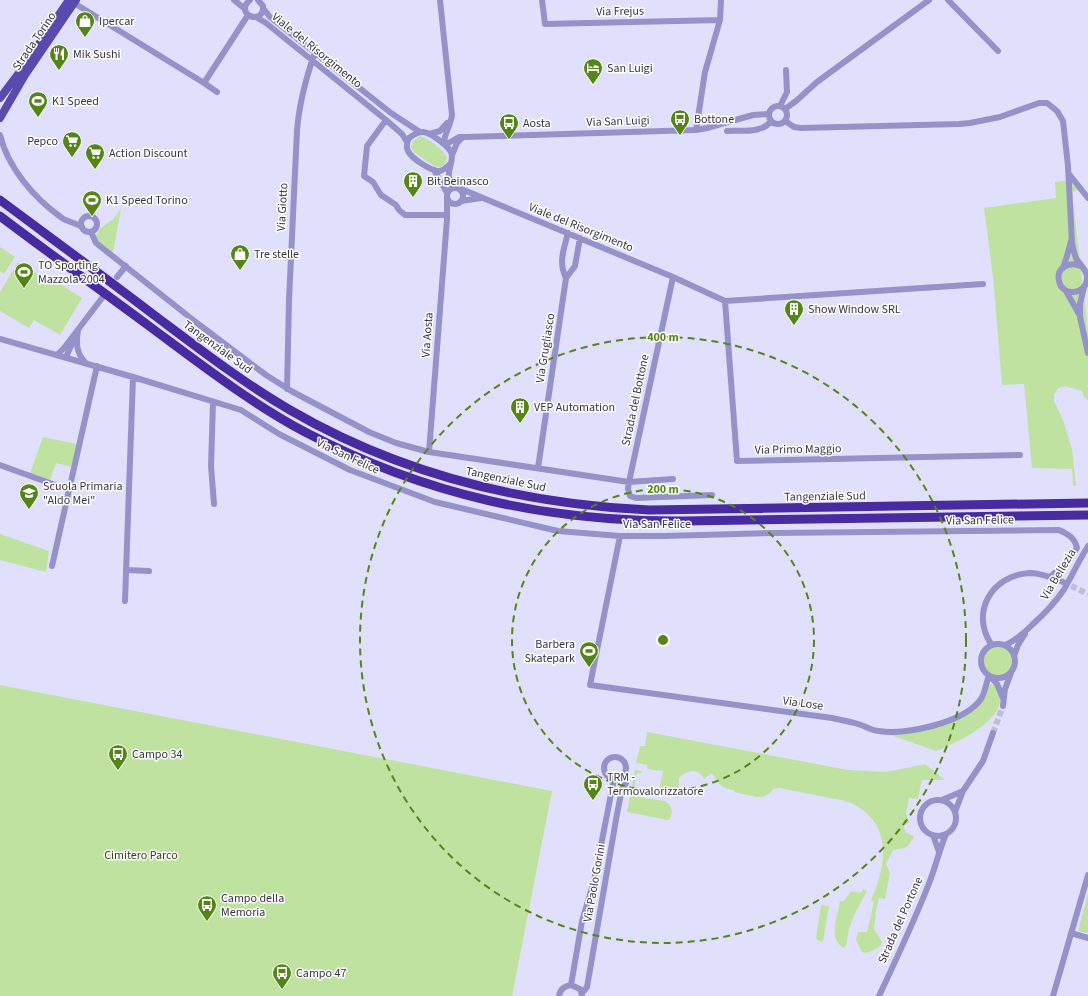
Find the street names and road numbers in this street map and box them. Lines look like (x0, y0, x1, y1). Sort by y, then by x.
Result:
street label: Via Frejus (596, 3, 644, 20)
street label: Strada Torino (8, 9, 60, 74)
street label: Viale del Risorgimento (268, 9, 366, 92)
street label: Via San Luigi (586, 112, 650, 131)
street label: Via Giotto (273, 182, 292, 232)
street label: Viale del Risorgimento (526, 199, 636, 256)
street label: Via Aosta (417, 312, 438, 358)
street label: Via Grugliasco (532, 312, 559, 384)
street label: Tangenziale Sud (180, 317, 256, 378)
street label: Strada del Bottone (617, 353, 654, 448)
street label: Via San Felice (313, 434, 382, 479)
street label: Via Primo Maggio (755, 440, 841, 459)
street label: Tangenziale Sud (464, 463, 548, 496)
street label: Tangenziale Sud (784, 487, 866, 506)
street label: Via San Felice (946, 511, 1014, 530)
street label: Via San Felice (623, 516, 691, 533)
street label: Via Bellezia (1037, 546, 1080, 603)
street label: Via Lose (782, 692, 824, 715)
street label: Via Paolo Gorini (579, 843, 610, 923)
street label: Strada del Portone (874, 874, 927, 966)

